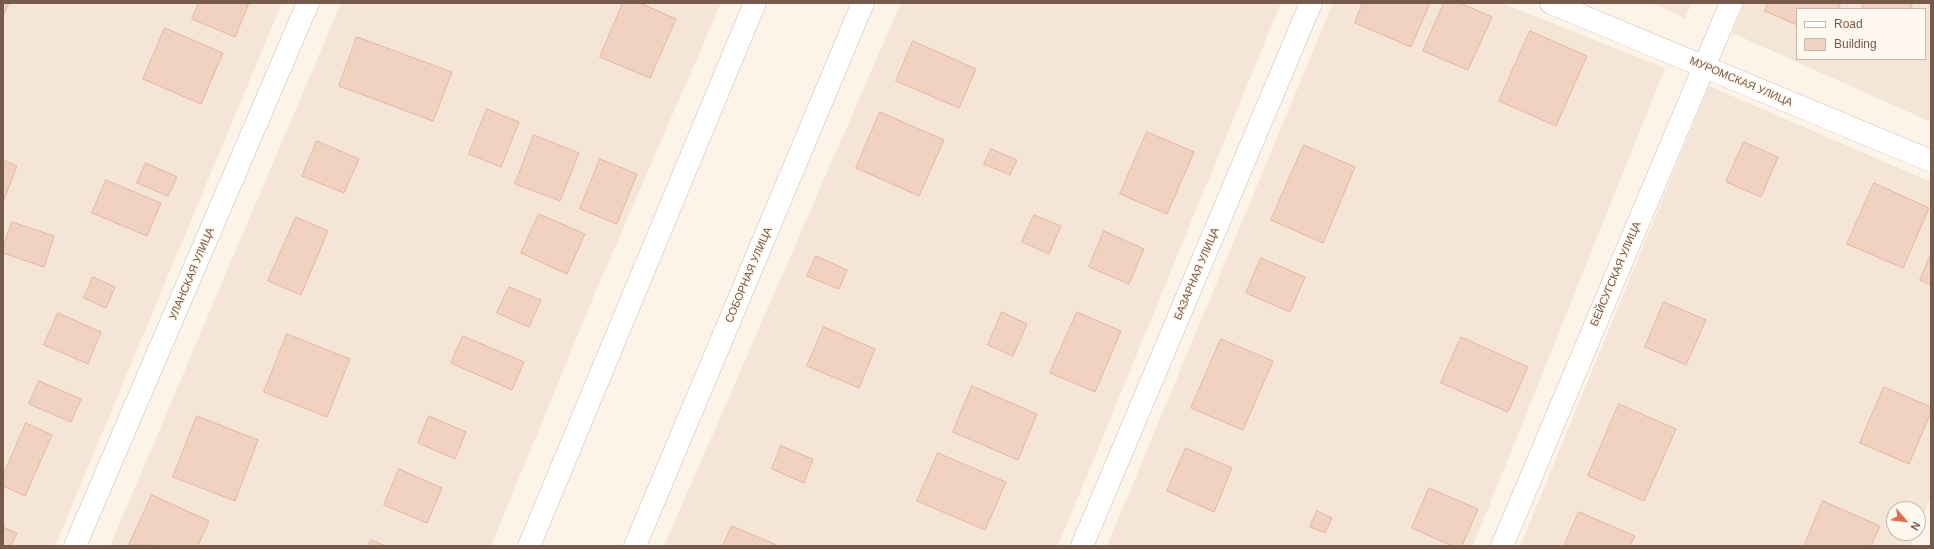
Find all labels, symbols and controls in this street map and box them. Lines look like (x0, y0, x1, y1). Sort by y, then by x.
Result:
legend (1796, 8, 1926, 60)
text: Road (1834, 17, 1863, 31)
text: Building (1834, 37, 1877, 51)
street label: МУРОМСКАЯ УЛИЦА (1687, 54, 1795, 110)
street label: БЕЙСУГСКАЯ УЛИЦА (1588, 220, 1644, 328)
street label: СОБОРНАЯ УЛИЦА (723, 225, 775, 325)
street label: УЛАНСКАЯ УЛИЦА (167, 226, 217, 322)
street label: БАЗАРНАЯ УЛИЦА (1172, 226, 1222, 322)
north arrow (1886, 501, 1926, 541)
text: N (1909, 520, 1923, 532)

